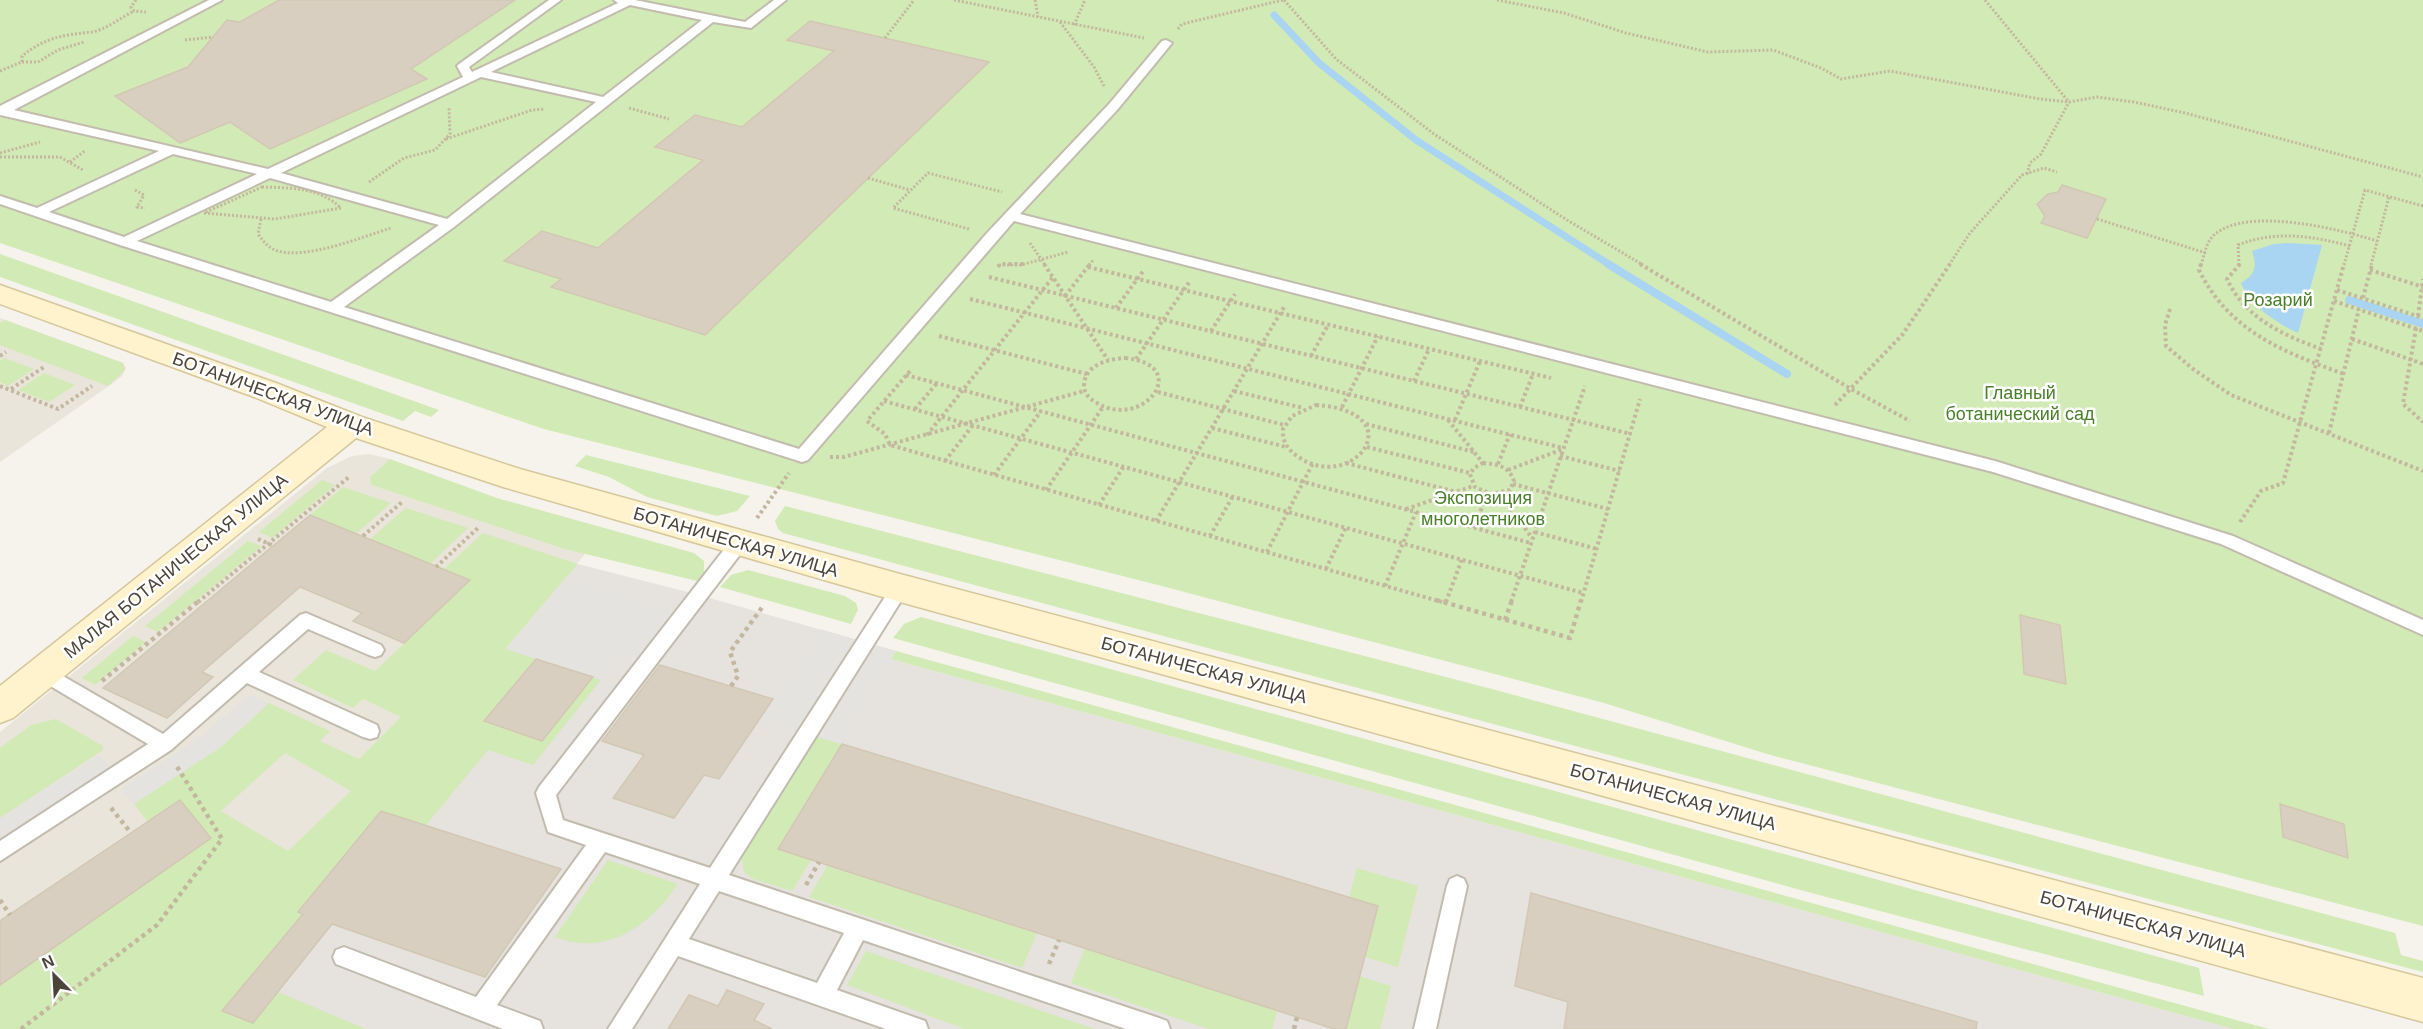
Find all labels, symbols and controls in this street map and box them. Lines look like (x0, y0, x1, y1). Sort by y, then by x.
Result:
park label: Розарий (2243, 290, 2313, 310)
street label: БОТАНИЧЕСКАЯ УЛИЦА (170, 348, 376, 440)
park label: Главный ботанический сад (1946, 383, 2095, 424)
street label: МАЛАЯ БОТАНИЧЕСКАЯ УЛИЦА (60, 470, 292, 662)
park label: Экспозиция многолетников (1421, 488, 1545, 529)
street label: БОТАНИЧЕСКАЯ УЛИЦА (631, 503, 841, 581)
street label: БОТАНИЧЕСКАЯ УЛИЦА (1099, 633, 1309, 707)
street label: БОТАНИЧЕСКАЯ УЛИЦА (1568, 760, 1778, 834)
street label: БОТАНИЧЕСКАЯ УЛИЦА (2038, 887, 2248, 961)
north arrow (24, 945, 84, 1005)
text: N (39, 952, 57, 972)

